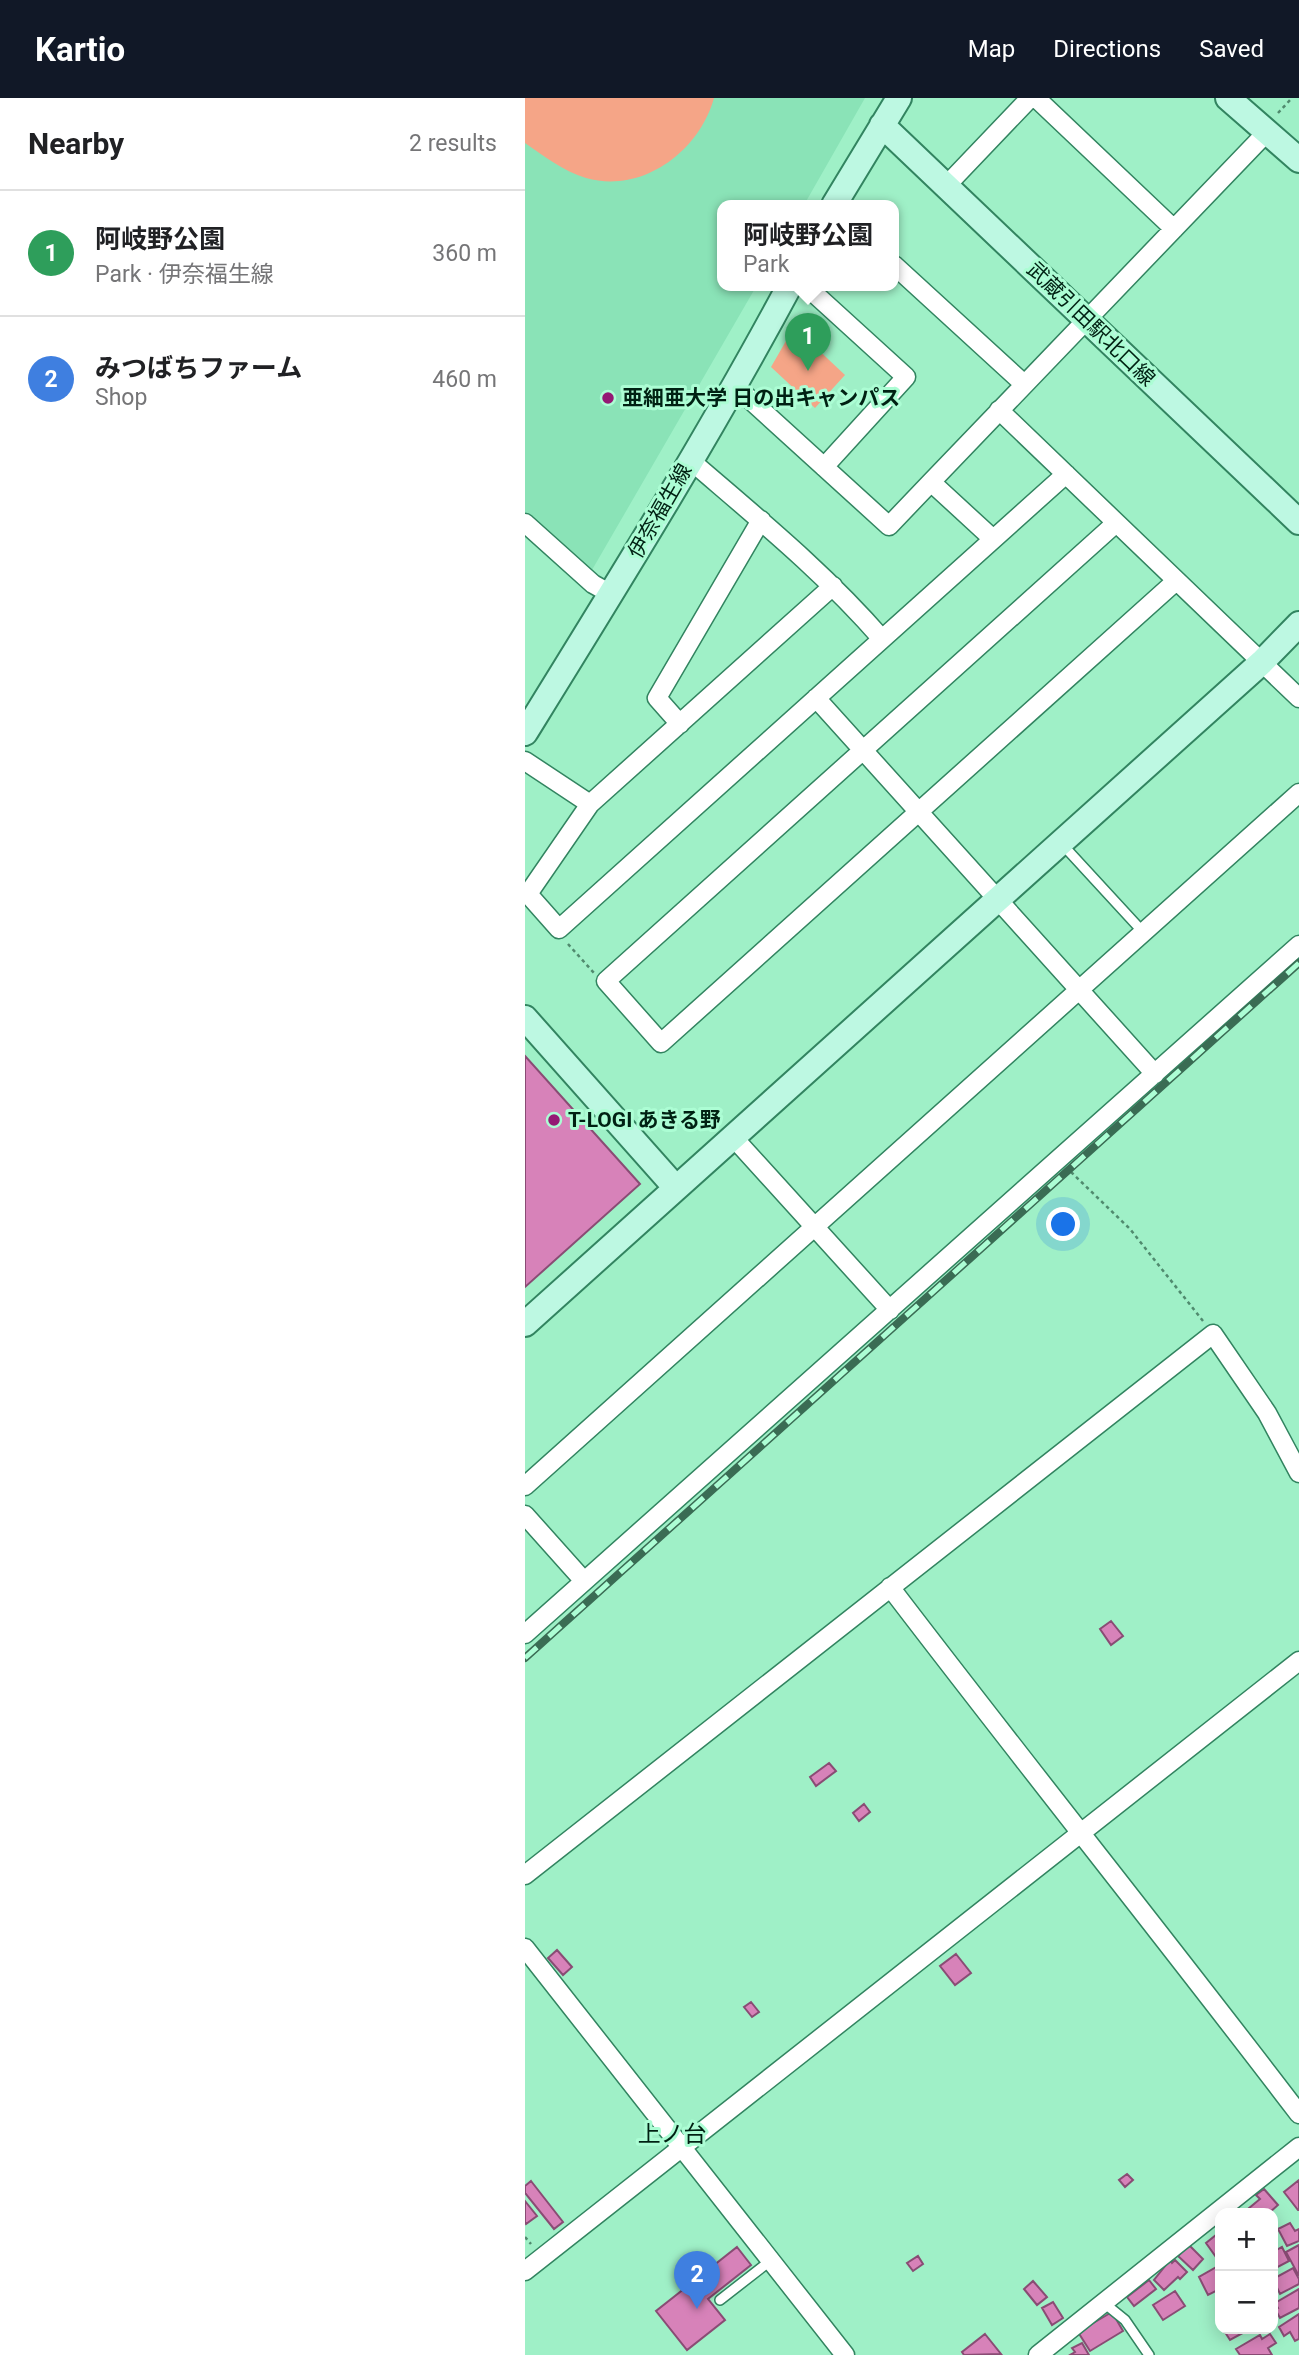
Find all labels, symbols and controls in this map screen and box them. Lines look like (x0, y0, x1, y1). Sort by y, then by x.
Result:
text: Kartio (35, 30, 125, 69)
text: Map (968, 35, 1015, 63)
text: Directions (1053, 35, 1161, 63)
text: Saved (1199, 35, 1264, 63)
text: Nearby (28, 126, 124, 161)
text: 2 results (409, 130, 497, 157)
popup (717, 200, 899, 291)
text: 阿岐野公園 (743, 220, 873, 250)
text: 阿岐野公園 (95, 224, 225, 254)
text: 1 (44, 240, 58, 267)
text: 360 m (432, 240, 497, 267)
text: Park (743, 251, 789, 278)
street label: 武蔵引田駅北口線 (1022, 257, 1160, 391)
text: Park · 伊奈福生線 (95, 261, 274, 288)
pin: 1 (785, 313, 831, 371)
text: みつばちファーム (95, 353, 302, 383)
text: 2 (44, 366, 58, 393)
text: 460 m (432, 366, 497, 393)
text: Shop (95, 384, 147, 411)
place label: 亜細亜大学 日の出キャンパス (622, 386, 900, 410)
marker: 亜細亜大学 日の出キャンパス (600, 390, 616, 406)
street label: 伊奈福生線 (623, 460, 697, 562)
place label: T-LOGI あきる野 (568, 1108, 721, 1132)
marker: T-LOGI あきる野 (546, 1112, 562, 1128)
your location (1046, 1207, 1080, 1241)
district label: 上ノ台 (638, 2121, 707, 2148)
map controls (1215, 2208, 1278, 2334)
button: + (1215, 2208, 1278, 2271)
pin: 2 (674, 2251, 720, 2309)
button: − (1215, 2271, 1278, 2334)

